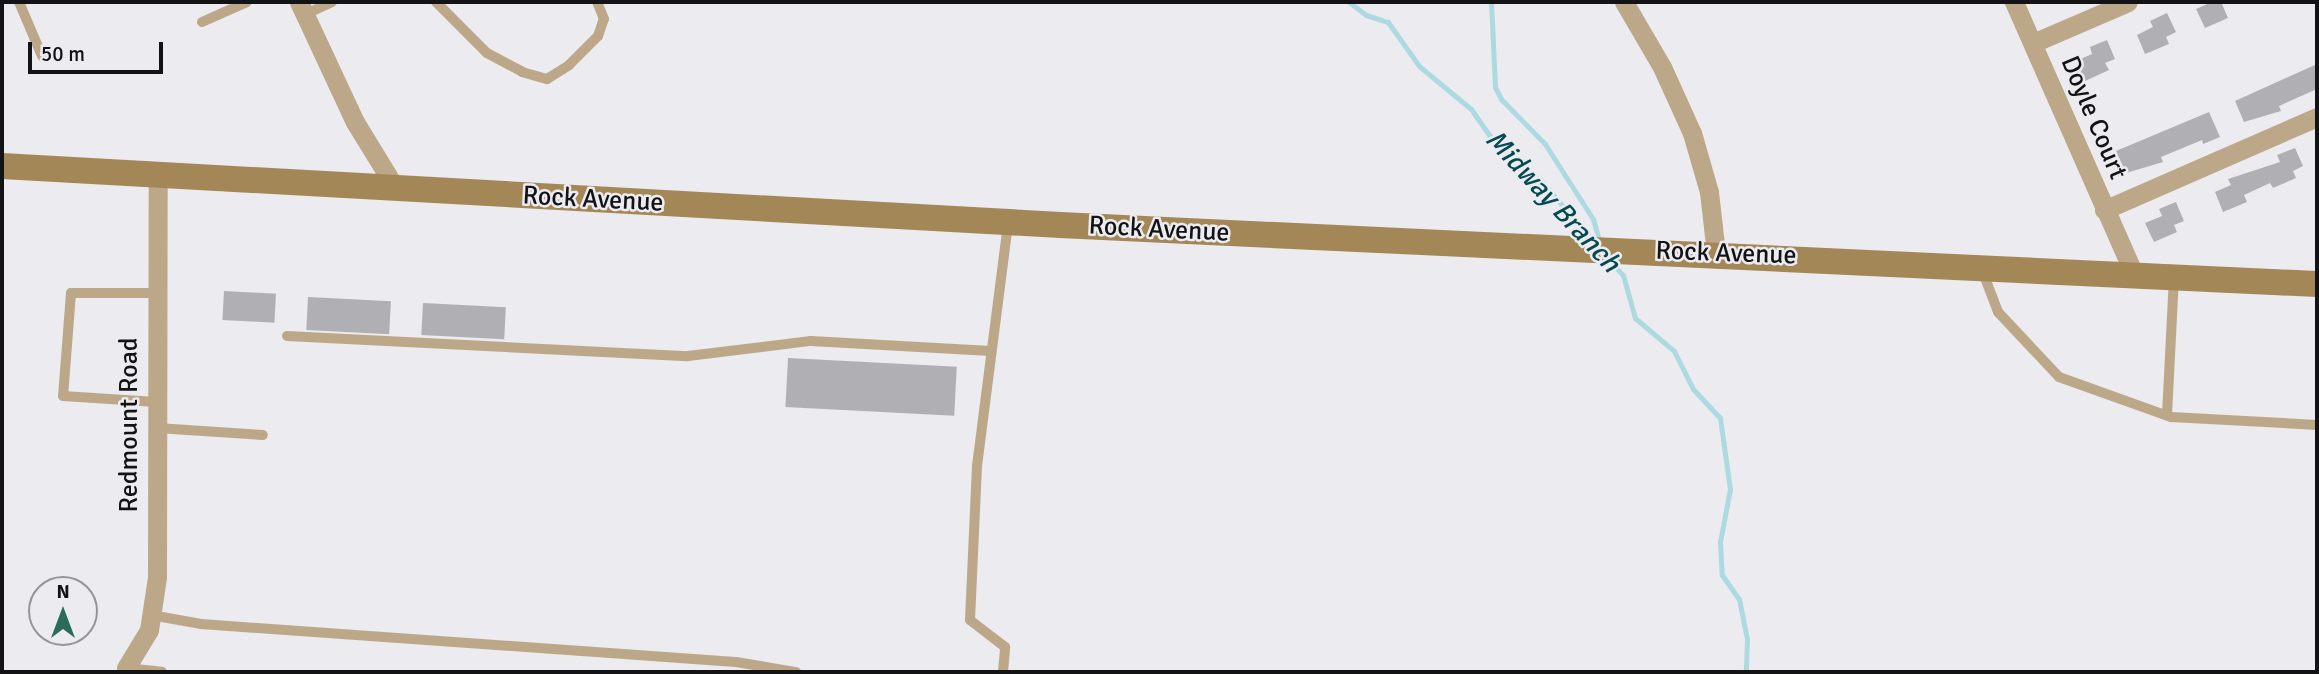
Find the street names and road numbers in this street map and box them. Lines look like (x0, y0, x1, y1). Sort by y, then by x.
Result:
street label: Doyle Court (2053, 52, 2133, 184)
street label: Rock Avenue (522, 181, 664, 219)
street label: Rock Avenue (1088, 211, 1230, 249)
street label: Rock Avenue (1655, 236, 1797, 272)
street label: Redmount Road (114, 337, 146, 513)

